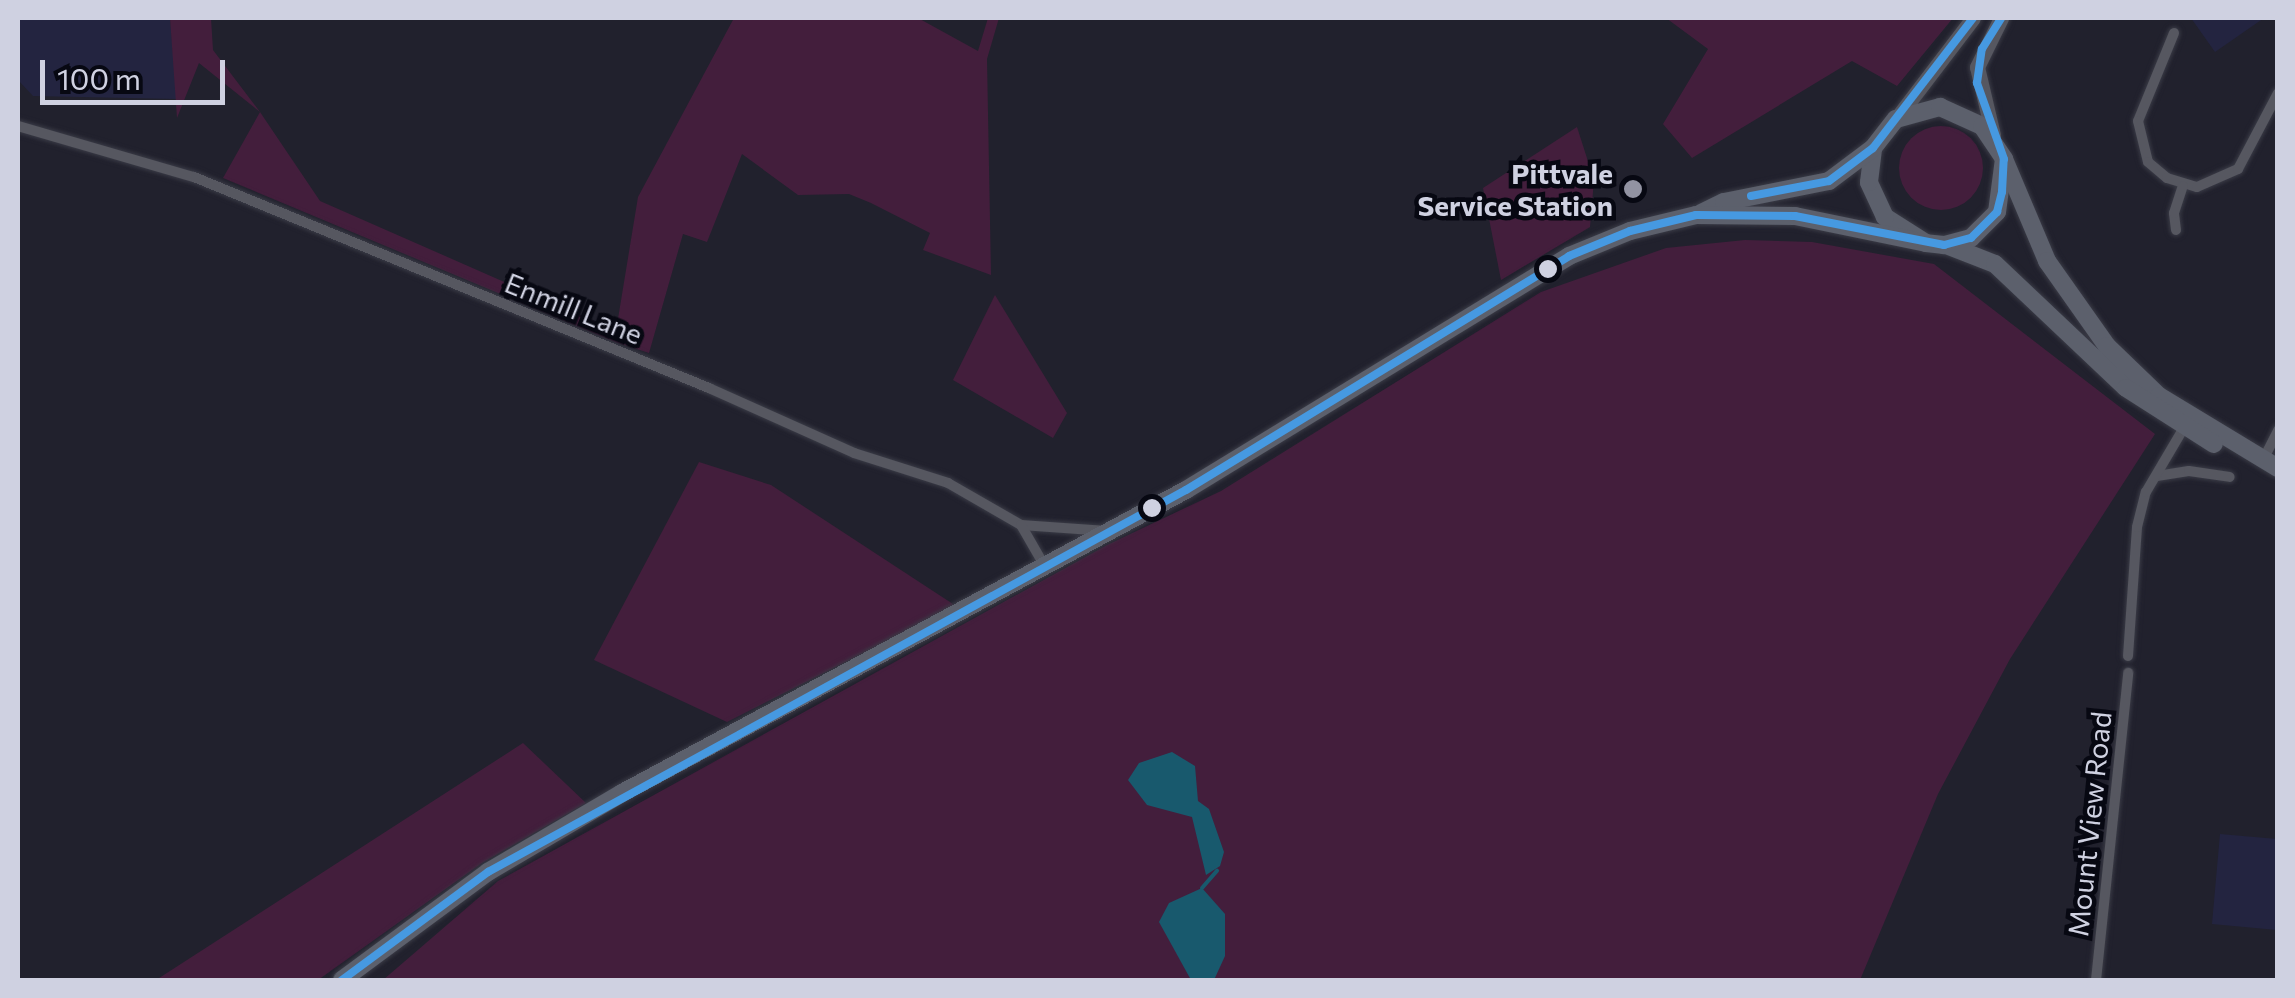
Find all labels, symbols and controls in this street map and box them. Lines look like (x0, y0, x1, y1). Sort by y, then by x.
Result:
scale bar (45, 40, 230, 102)
text: 100 m (57, 59, 141, 96)
place label: Pittvale Service Station (1418, 156, 1613, 222)
marker: Pittvale Service Station (1622, 178, 1644, 200)
unlabelled marker (1538, 259, 1558, 279)
street label: Enmill Lane (500, 265, 648, 351)
unlabelled marker (1142, 498, 1162, 518)
street label: Mount View Road (2060, 710, 2118, 938)

